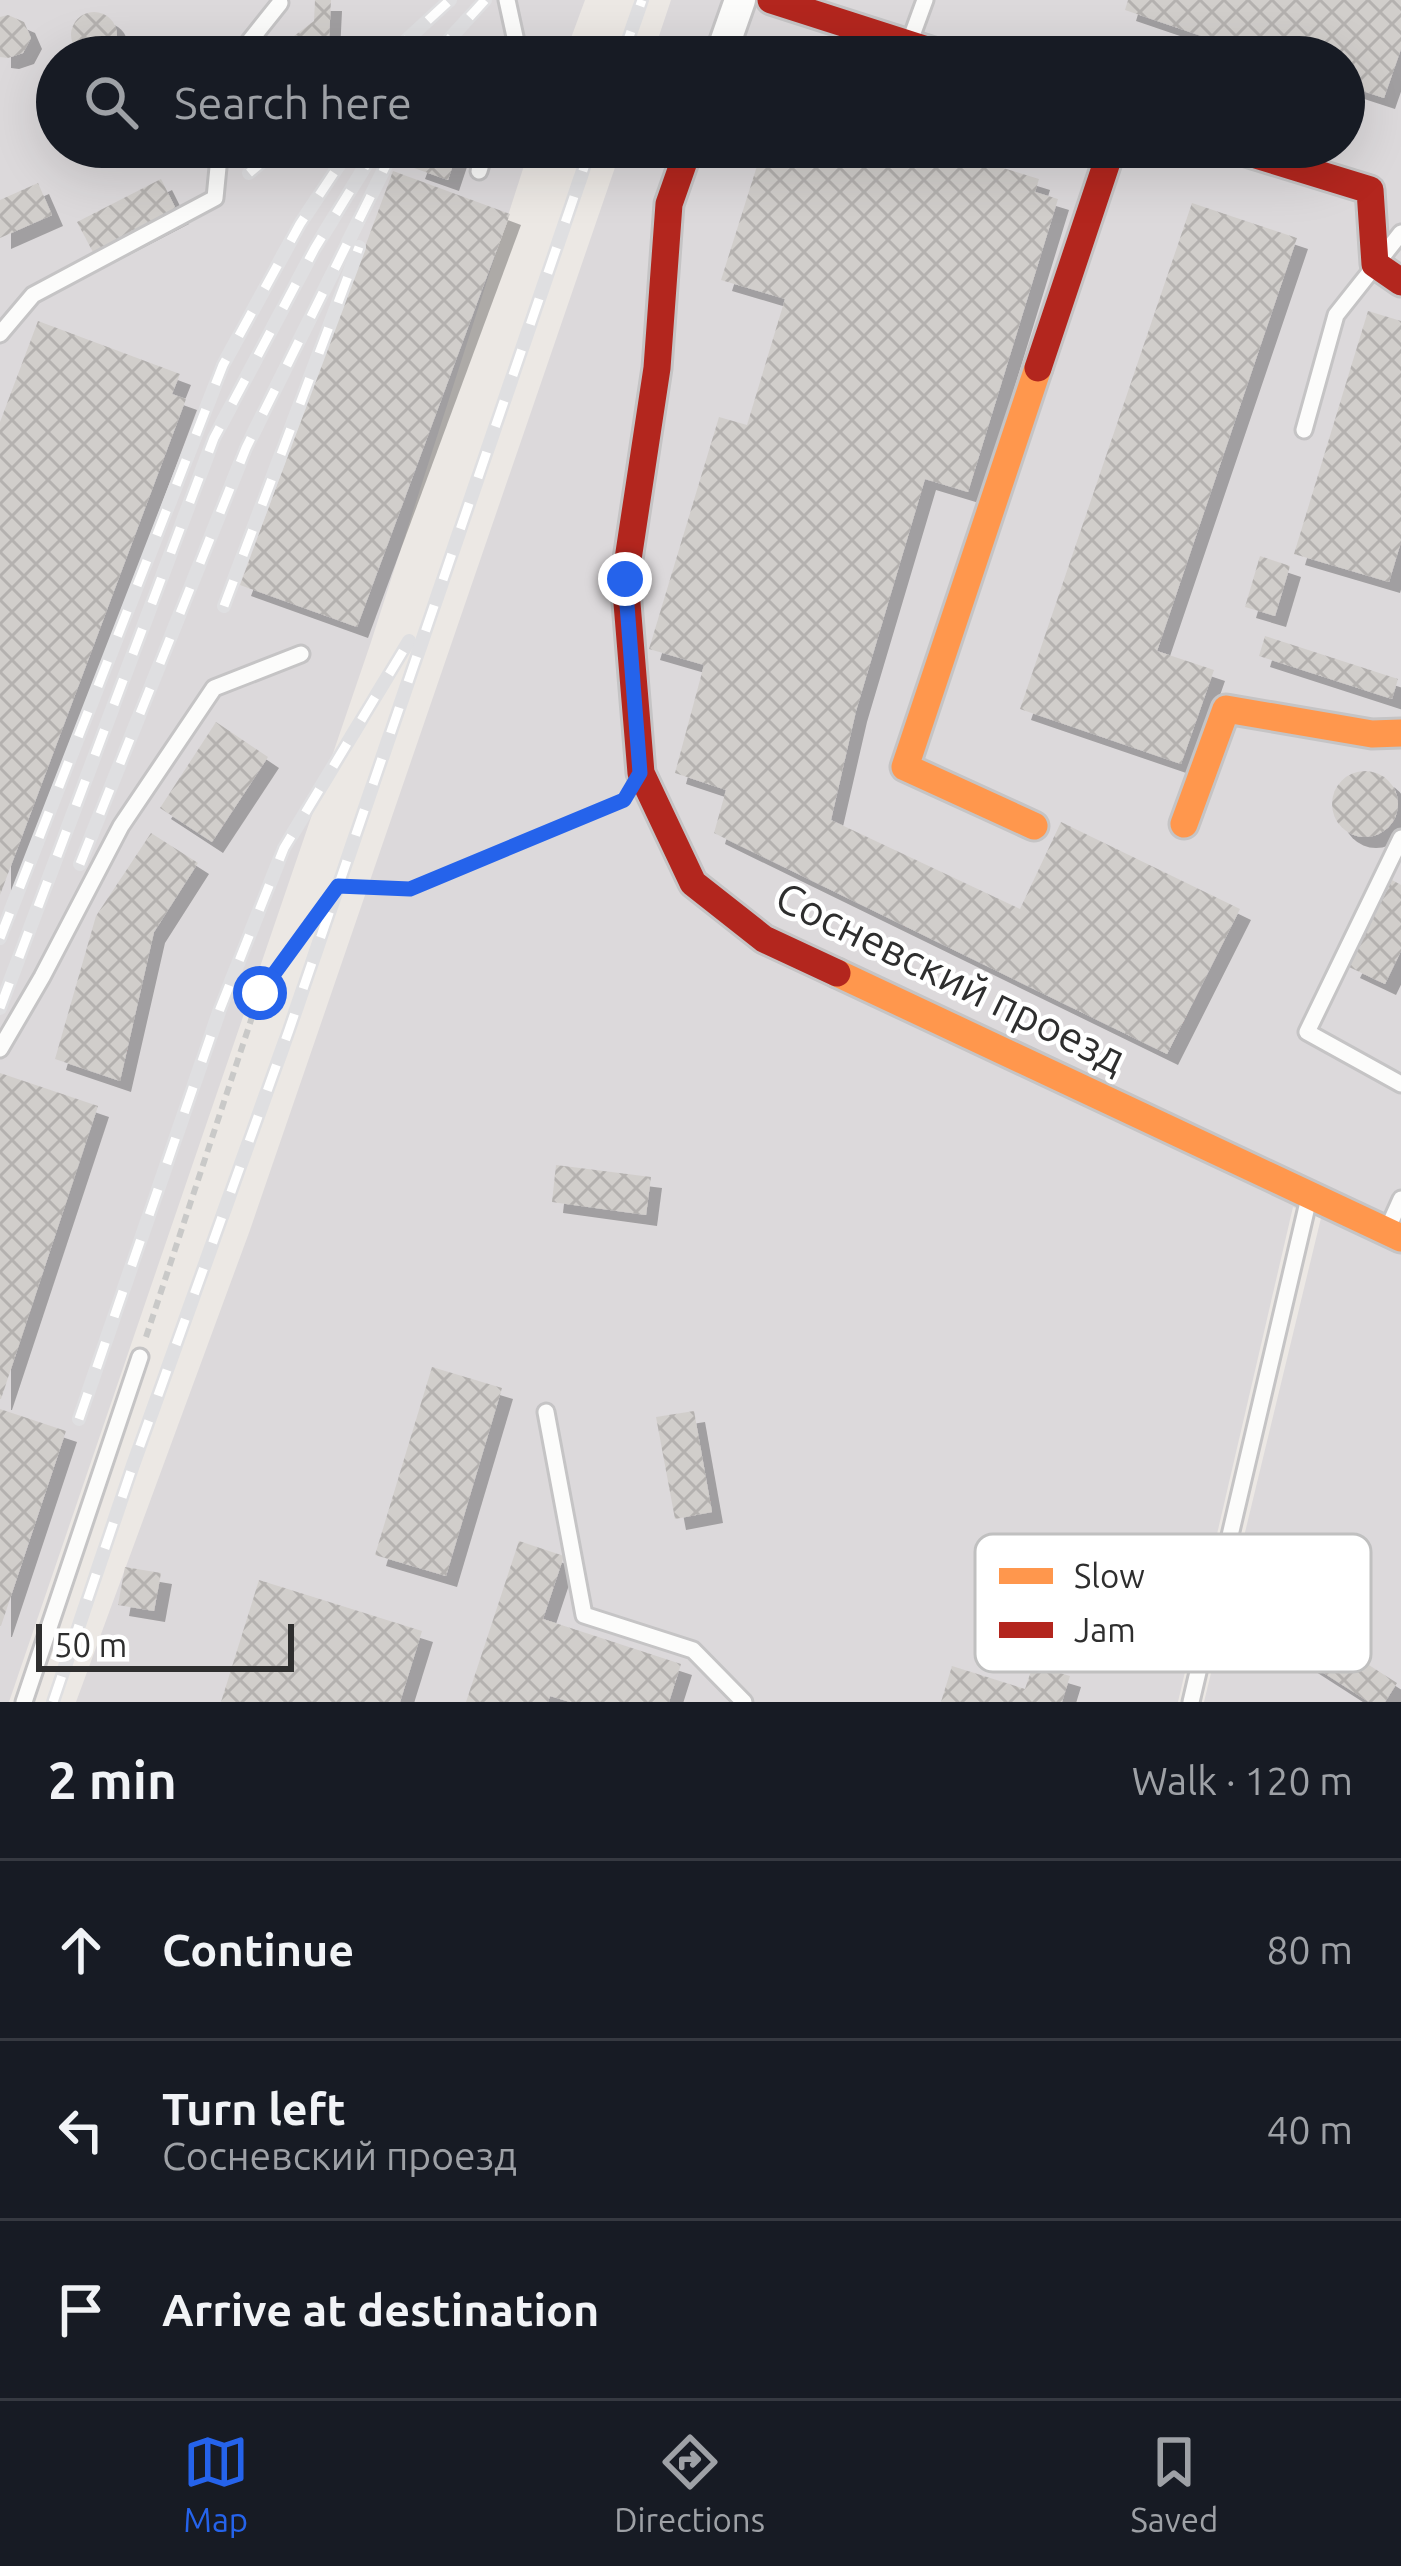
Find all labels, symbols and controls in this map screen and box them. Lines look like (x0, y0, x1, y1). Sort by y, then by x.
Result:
search box (36, 36, 1365, 168)
icon: search (78, 69, 144, 135)
text: Search here (174, 77, 412, 128)
route end (598, 552, 652, 606)
street label: Сосневский проезд (769, 872, 1133, 1082)
route start (233, 966, 287, 1020)
legend (975, 1534, 1371, 1672)
text: Slow (1074, 1557, 1145, 1594)
text: Jam (1074, 1611, 1136, 1648)
scale bar (36, 1618, 294, 1671)
text: 50 m (54, 1626, 127, 1663)
text: 2 min (48, 1751, 177, 1809)
text: Walk · 120 m (1132, 1759, 1353, 1802)
icon: ahead (48, 1917, 114, 1983)
text: Continue (162, 1924, 354, 1975)
text: 80 m (1266, 1928, 1353, 1971)
text: Turn left (162, 2083, 346, 2134)
icon: left (48, 2097, 114, 2163)
text: 40 m (1266, 2108, 1353, 2151)
text: Сосневский проезд (162, 2134, 517, 2177)
icon: arrive (48, 2277, 114, 2343)
text: Arrive at destination (162, 2284, 599, 2335)
tab: Map (183, 2429, 249, 2538)
tab: Directions (614, 2429, 765, 2538)
tab: Saved (1130, 2429, 1218, 2538)

